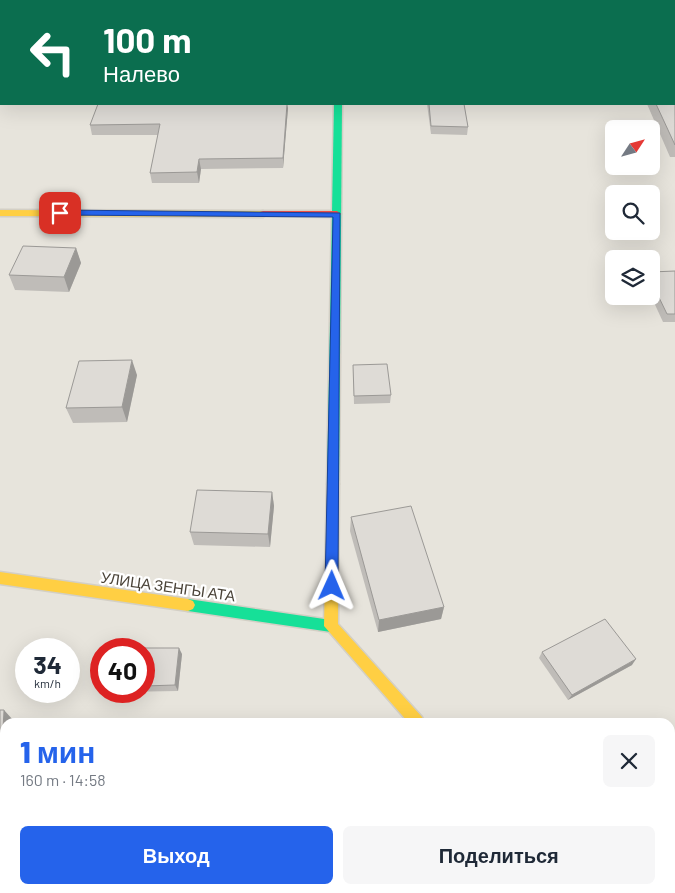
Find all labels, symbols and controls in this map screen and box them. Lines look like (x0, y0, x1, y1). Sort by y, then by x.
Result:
text: 100 m (103, 18, 192, 60)
icon: left (20, 20, 85, 85)
text: Налево (103, 60, 180, 86)
north arrow (605, 120, 660, 175)
map controls (605, 120, 660, 305)
button: search (605, 185, 660, 240)
pin (39, 192, 81, 234)
icon: arrive (46, 199, 74, 227)
button: layers (605, 250, 660, 305)
position arrow (305, 559, 357, 611)
street label: УЛИЦА ЗЕНГЫ АТА (100, 568, 237, 604)
speed limit sign: 40 (90, 638, 155, 703)
text: 34 (33, 649, 62, 679)
text: km/h (34, 676, 61, 690)
text: 1 мин (20, 733, 95, 769)
button: close (603, 735, 655, 787)
text: 160 m · 14:58 (20, 770, 105, 789)
button: Выход (20, 826, 333, 884)
button: Поделиться (343, 826, 655, 884)

